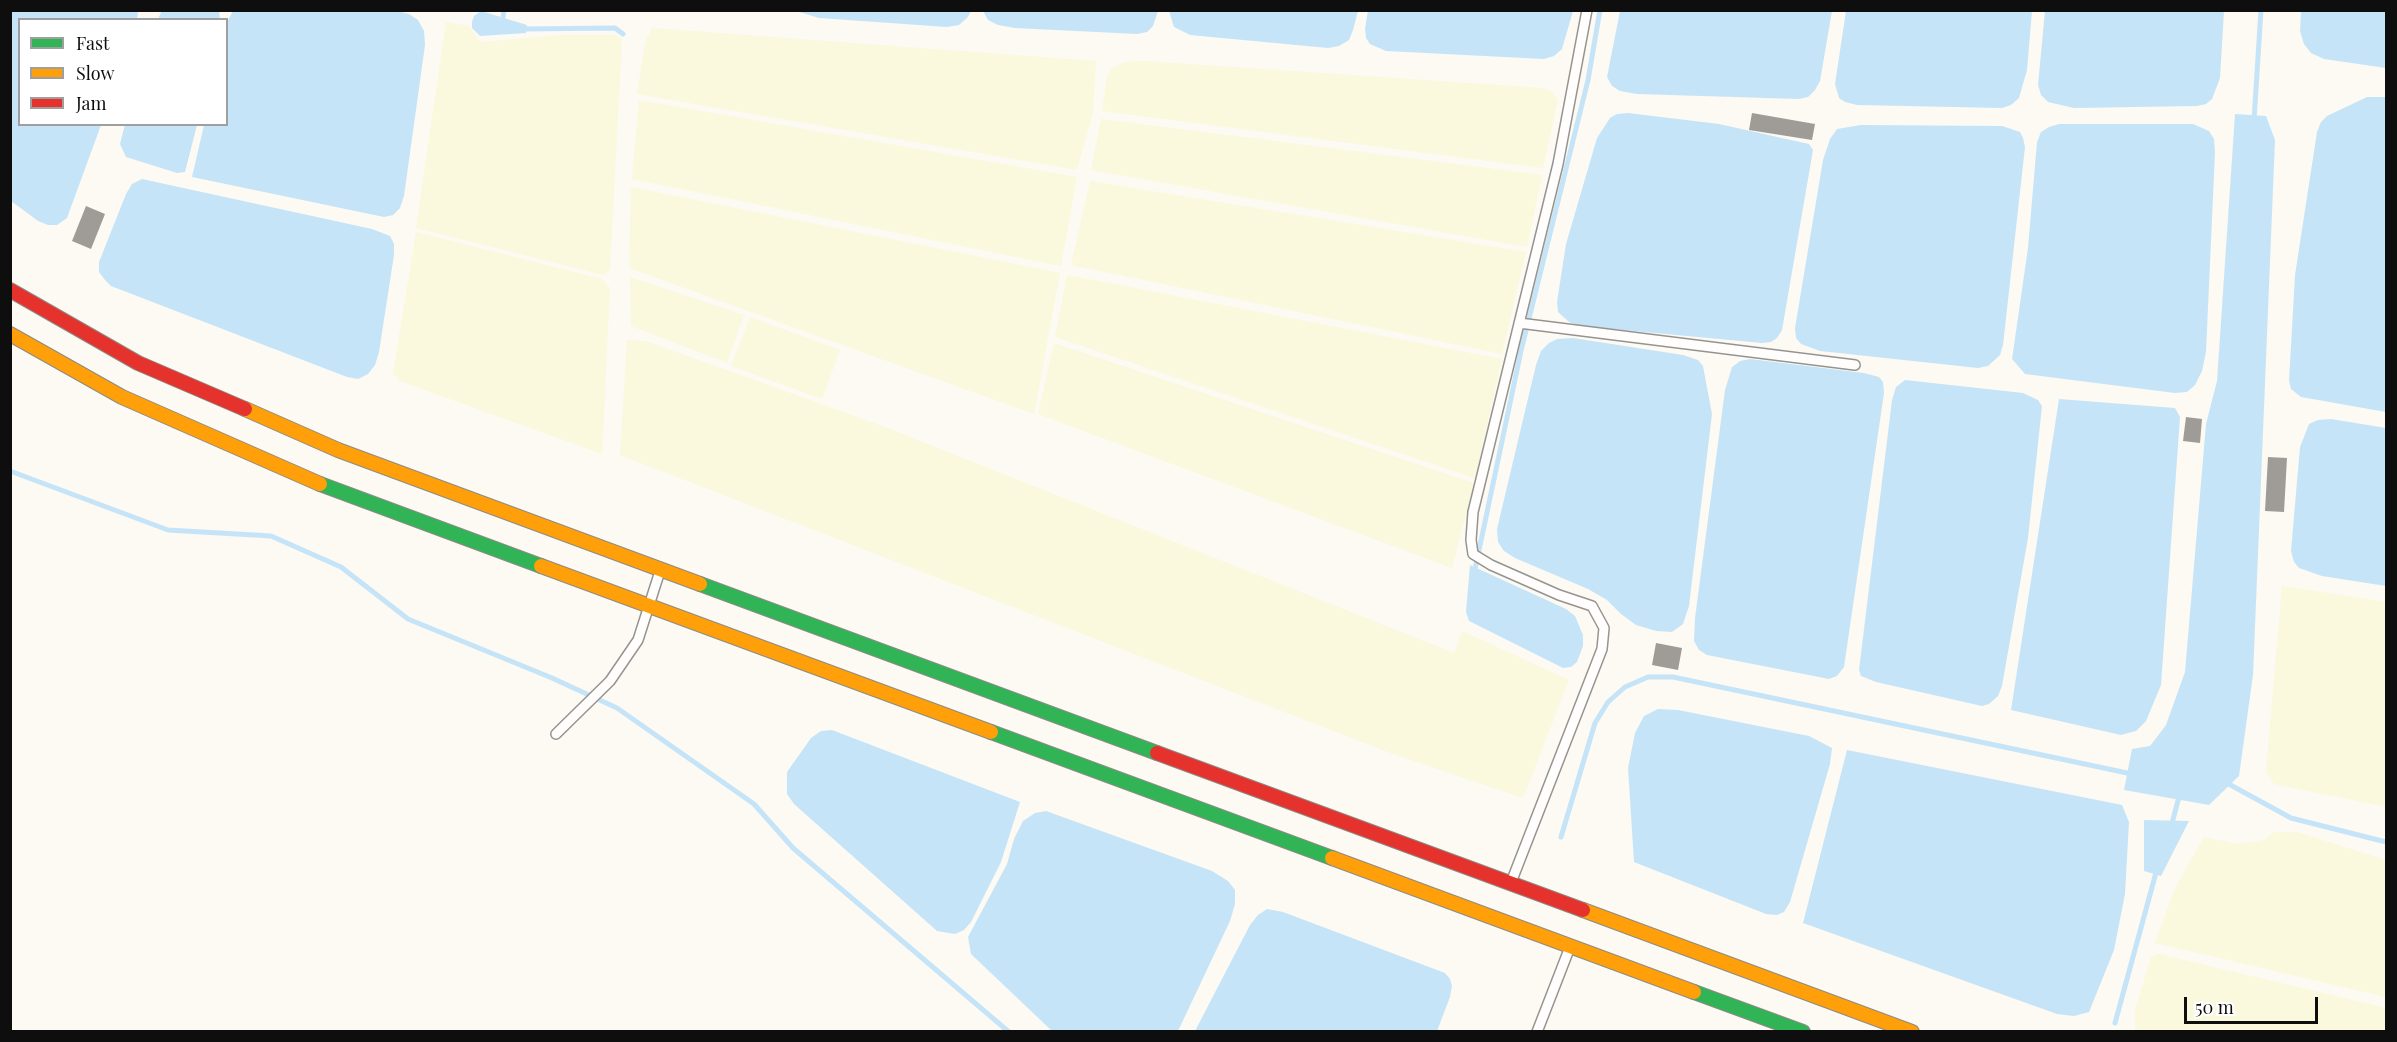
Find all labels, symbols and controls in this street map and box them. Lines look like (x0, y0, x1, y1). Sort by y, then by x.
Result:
legend (18, 18, 228, 126)
text: Fast (76, 31, 109, 55)
text: Slow (76, 61, 114, 85)
text: Jam (76, 91, 106, 115)
scale bar (2187, 985, 2320, 1023)
text: 50 m (2195, 995, 2234, 1019)

